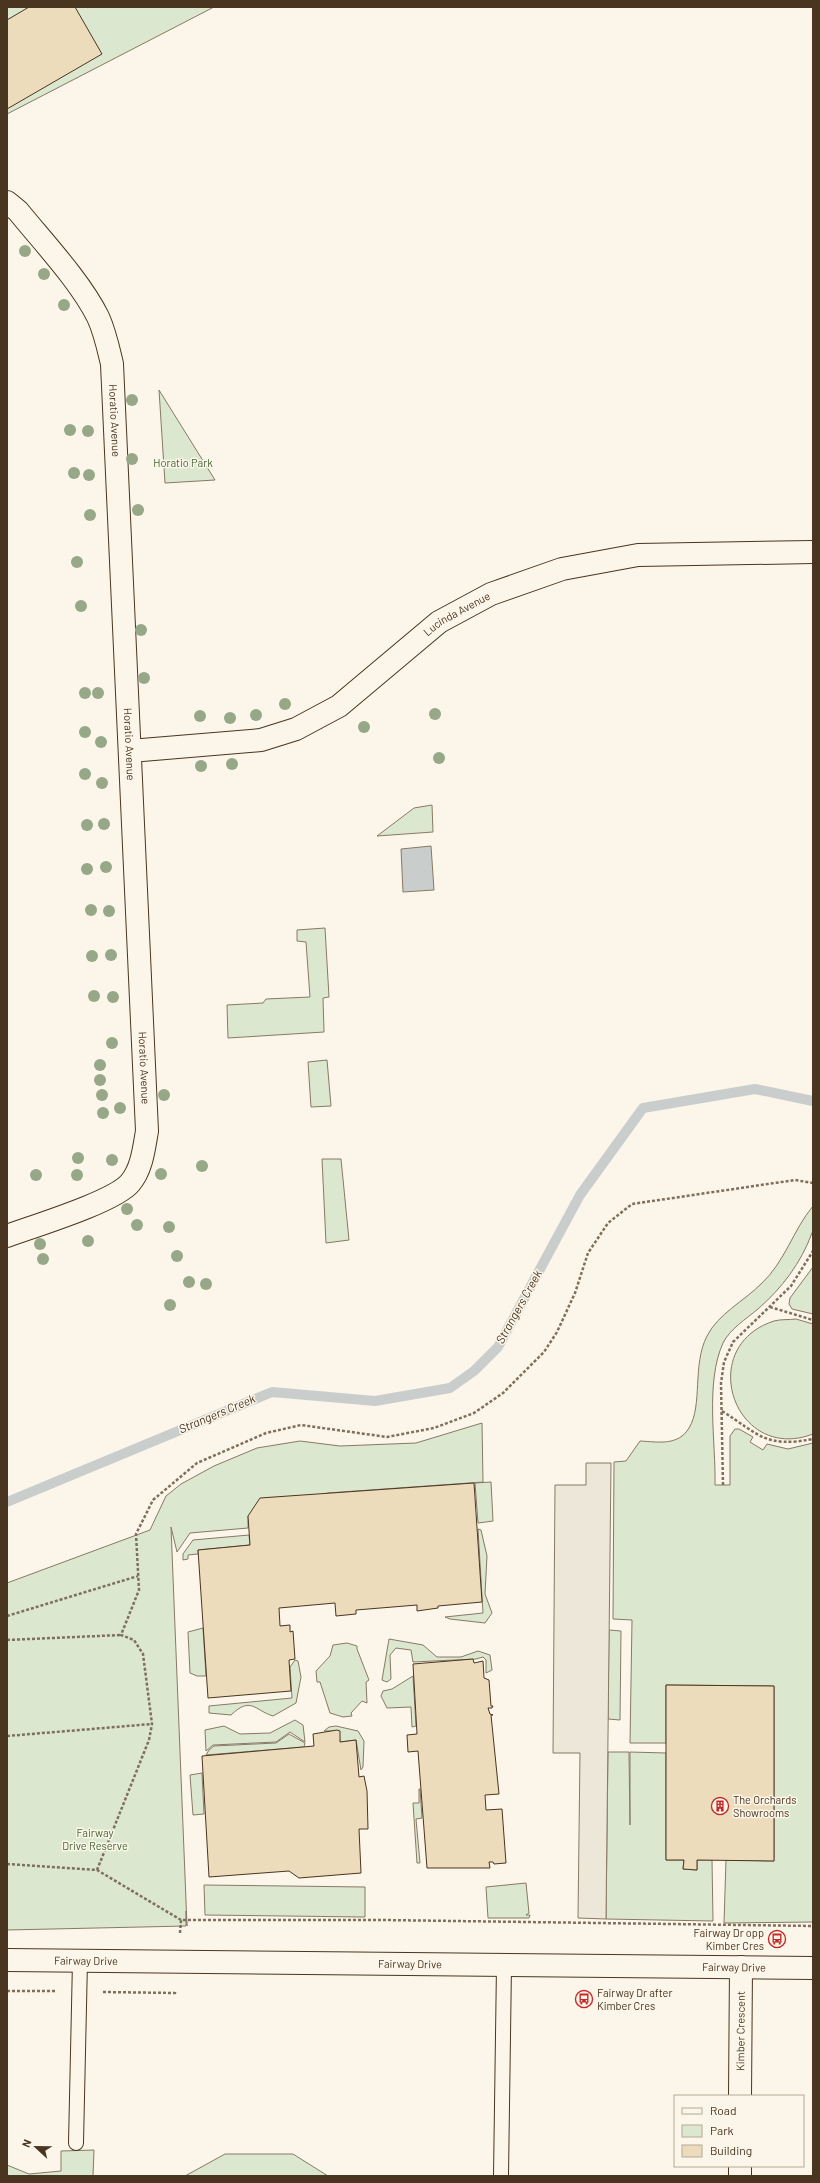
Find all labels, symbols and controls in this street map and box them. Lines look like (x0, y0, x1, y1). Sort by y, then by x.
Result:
street label: Horatio Avenue (107, 384, 123, 457)
park label: Horatio Park (153, 456, 213, 469)
street label: Lucinda Avenue (421, 589, 492, 638)
street label: Horatio Avenue (122, 707, 138, 781)
street label: Horatio Avenue (136, 1031, 153, 1105)
water label: Strangers Creek (492, 1267, 544, 1346)
water label: Strangers Creek (176, 1391, 257, 1436)
place label: The Orchards Showrooms (733, 1793, 796, 1819)
building icon: The Orchards Showrooms (710, 1796, 730, 1816)
park label: Fairway Drive Reserve (62, 1826, 128, 1852)
place label: Fairway Dr opp Kimber Cres (694, 1926, 764, 1952)
bus stop icon: Fairway Dr opp Kimber Cres (767, 1929, 787, 1949)
street label: Fairway Drive (54, 1953, 118, 1967)
street label: Fairway Drive (378, 1957, 442, 1970)
street label: Fairway Drive (702, 1960, 766, 1974)
place label: Fairway Dr after Kimber Cres (597, 1986, 672, 2012)
bus stop icon: Fairway Dr after Kimber Cres (574, 1989, 594, 2009)
street label: Kimber Crescent (733, 1991, 747, 2071)
legend (674, 2095, 804, 2167)
text: Road (710, 2103, 737, 2117)
text: Park (710, 2123, 734, 2137)
north arrow (16, 2127, 56, 2167)
text: N (19, 2137, 34, 2149)
text: Building (710, 2143, 752, 2157)

